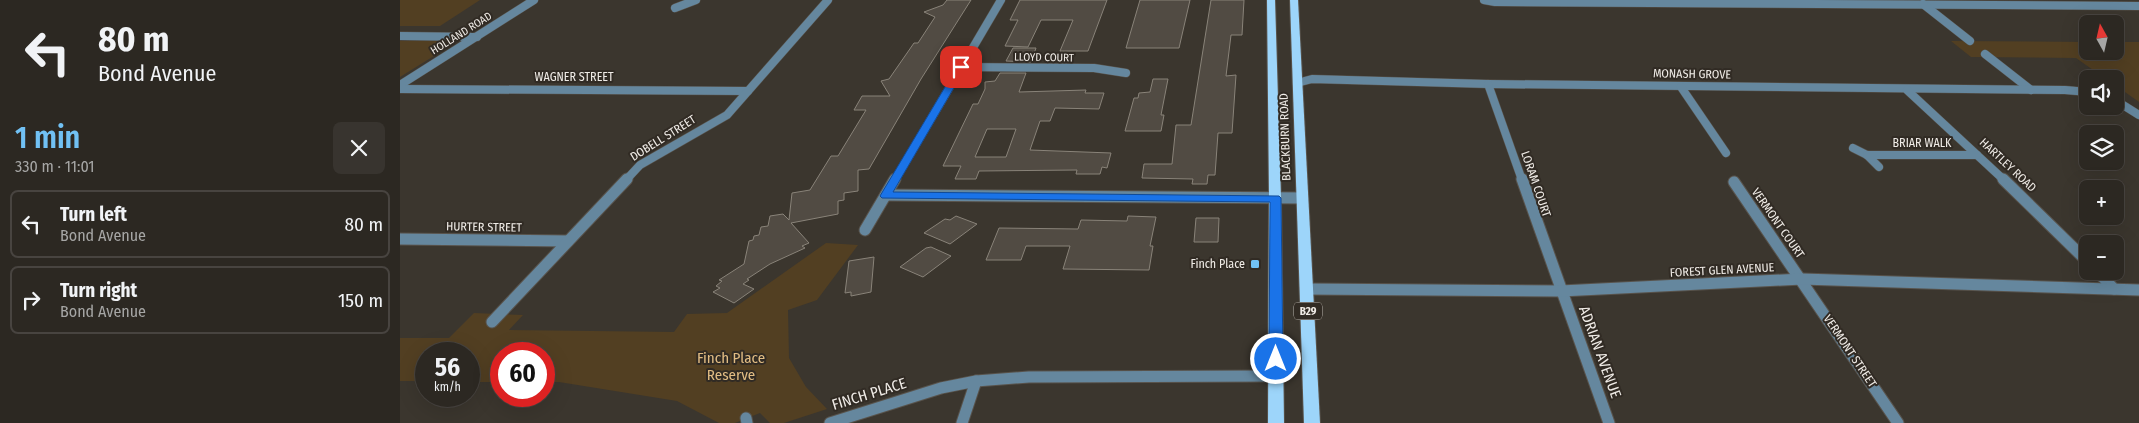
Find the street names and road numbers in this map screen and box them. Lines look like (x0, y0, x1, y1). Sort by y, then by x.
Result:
street label: HOLLAND ROAD (428, 9, 494, 57)
street label: LLOYD COURT (1014, 50, 1075, 65)
street label: MONASH GROVE (1653, 66, 1732, 82)
street label: WAGNER STREET (535, 70, 614, 84)
street label: BLACKBURN ROAD (1276, 93, 1294, 181)
street label: DOBELL STREET (628, 112, 699, 164)
street label: HARTLEY ROAD (1977, 135, 2039, 195)
street label: BRIAR WALK (1893, 136, 1952, 150)
street label: LORAM COURT (1518, 149, 1554, 219)
street label: VERMONT COURT (1749, 185, 1808, 261)
street label: HURTER STREET (446, 219, 522, 235)
street label: FOREST GLEN AVENUE (1669, 260, 1775, 280)
road number: B29 (1294, 302, 1322, 320)
street label: ADRIAN AVENUE (1575, 304, 1625, 400)
street label: VERMONT STREET (1821, 312, 1880, 390)
street label: FINCH PLACE (830, 374, 908, 414)

